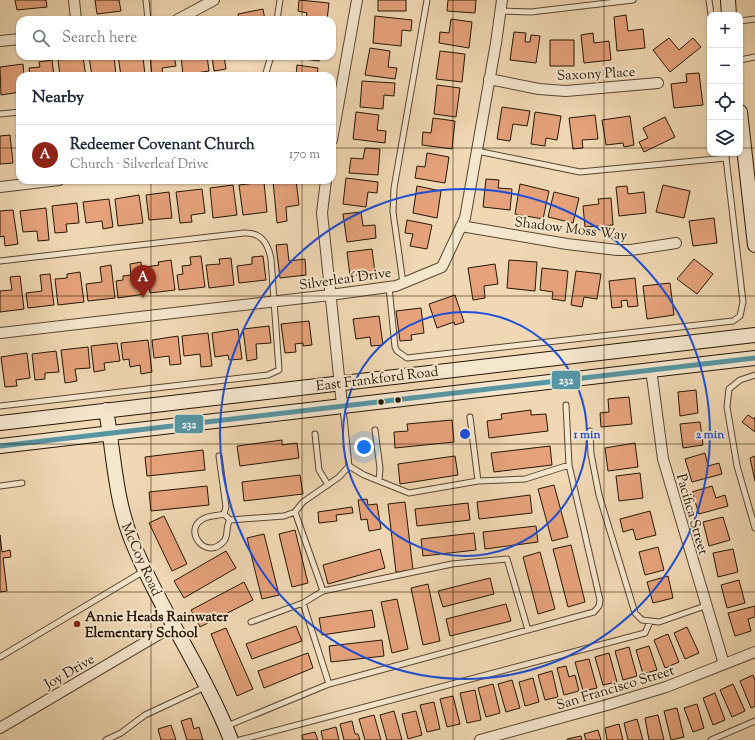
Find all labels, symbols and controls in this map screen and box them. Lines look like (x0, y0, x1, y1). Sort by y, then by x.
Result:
map controls (707, 12, 743, 156)
button: + (707, 12, 743, 48)
search box (16, 16, 336, 60)
icon: search (30, 27, 52, 49)
text: Search here (62, 28, 137, 49)
button: − (707, 48, 743, 84)
street label: Saxony Place (556, 63, 636, 87)
button: locate (707, 84, 743, 120)
text: Nearby (32, 86, 84, 110)
button: layers (707, 120, 743, 156)
text: Redeemer Covenant Church (70, 135, 255, 156)
text: A (40, 146, 50, 164)
text: 170 m (289, 146, 320, 164)
text: Church · Silverleaf Drive (70, 156, 209, 174)
street label: Shadow Moss Way (513, 213, 628, 247)
street label: Silverleaf Drive (298, 264, 393, 296)
pin: A (130, 265, 156, 298)
street label: East Frankford Road (315, 363, 440, 397)
line badge: 232 (551, 370, 581, 390)
text: 232 (559, 373, 574, 389)
unlabelled marker (393, 395, 403, 405)
unlabelled marker (376, 397, 386, 407)
line badge: 232 (174, 414, 204, 434)
text: 232 (182, 417, 197, 433)
text: 1 min (572, 426, 601, 444)
text: 2 min (696, 426, 725, 444)
centre of rings (458, 427, 472, 441)
your location (354, 437, 374, 457)
street label: Pacifica Street (670, 472, 712, 558)
street label: McCoy Road (115, 520, 165, 600)
place label: Annie Heads Rainwater Elementary School (85, 608, 229, 644)
marker: Annie Heads Rainwater Elementary School (72, 619, 82, 629)
street label: Joy Drive (40, 650, 99, 696)
street label: San Francisco Street (554, 661, 677, 716)

